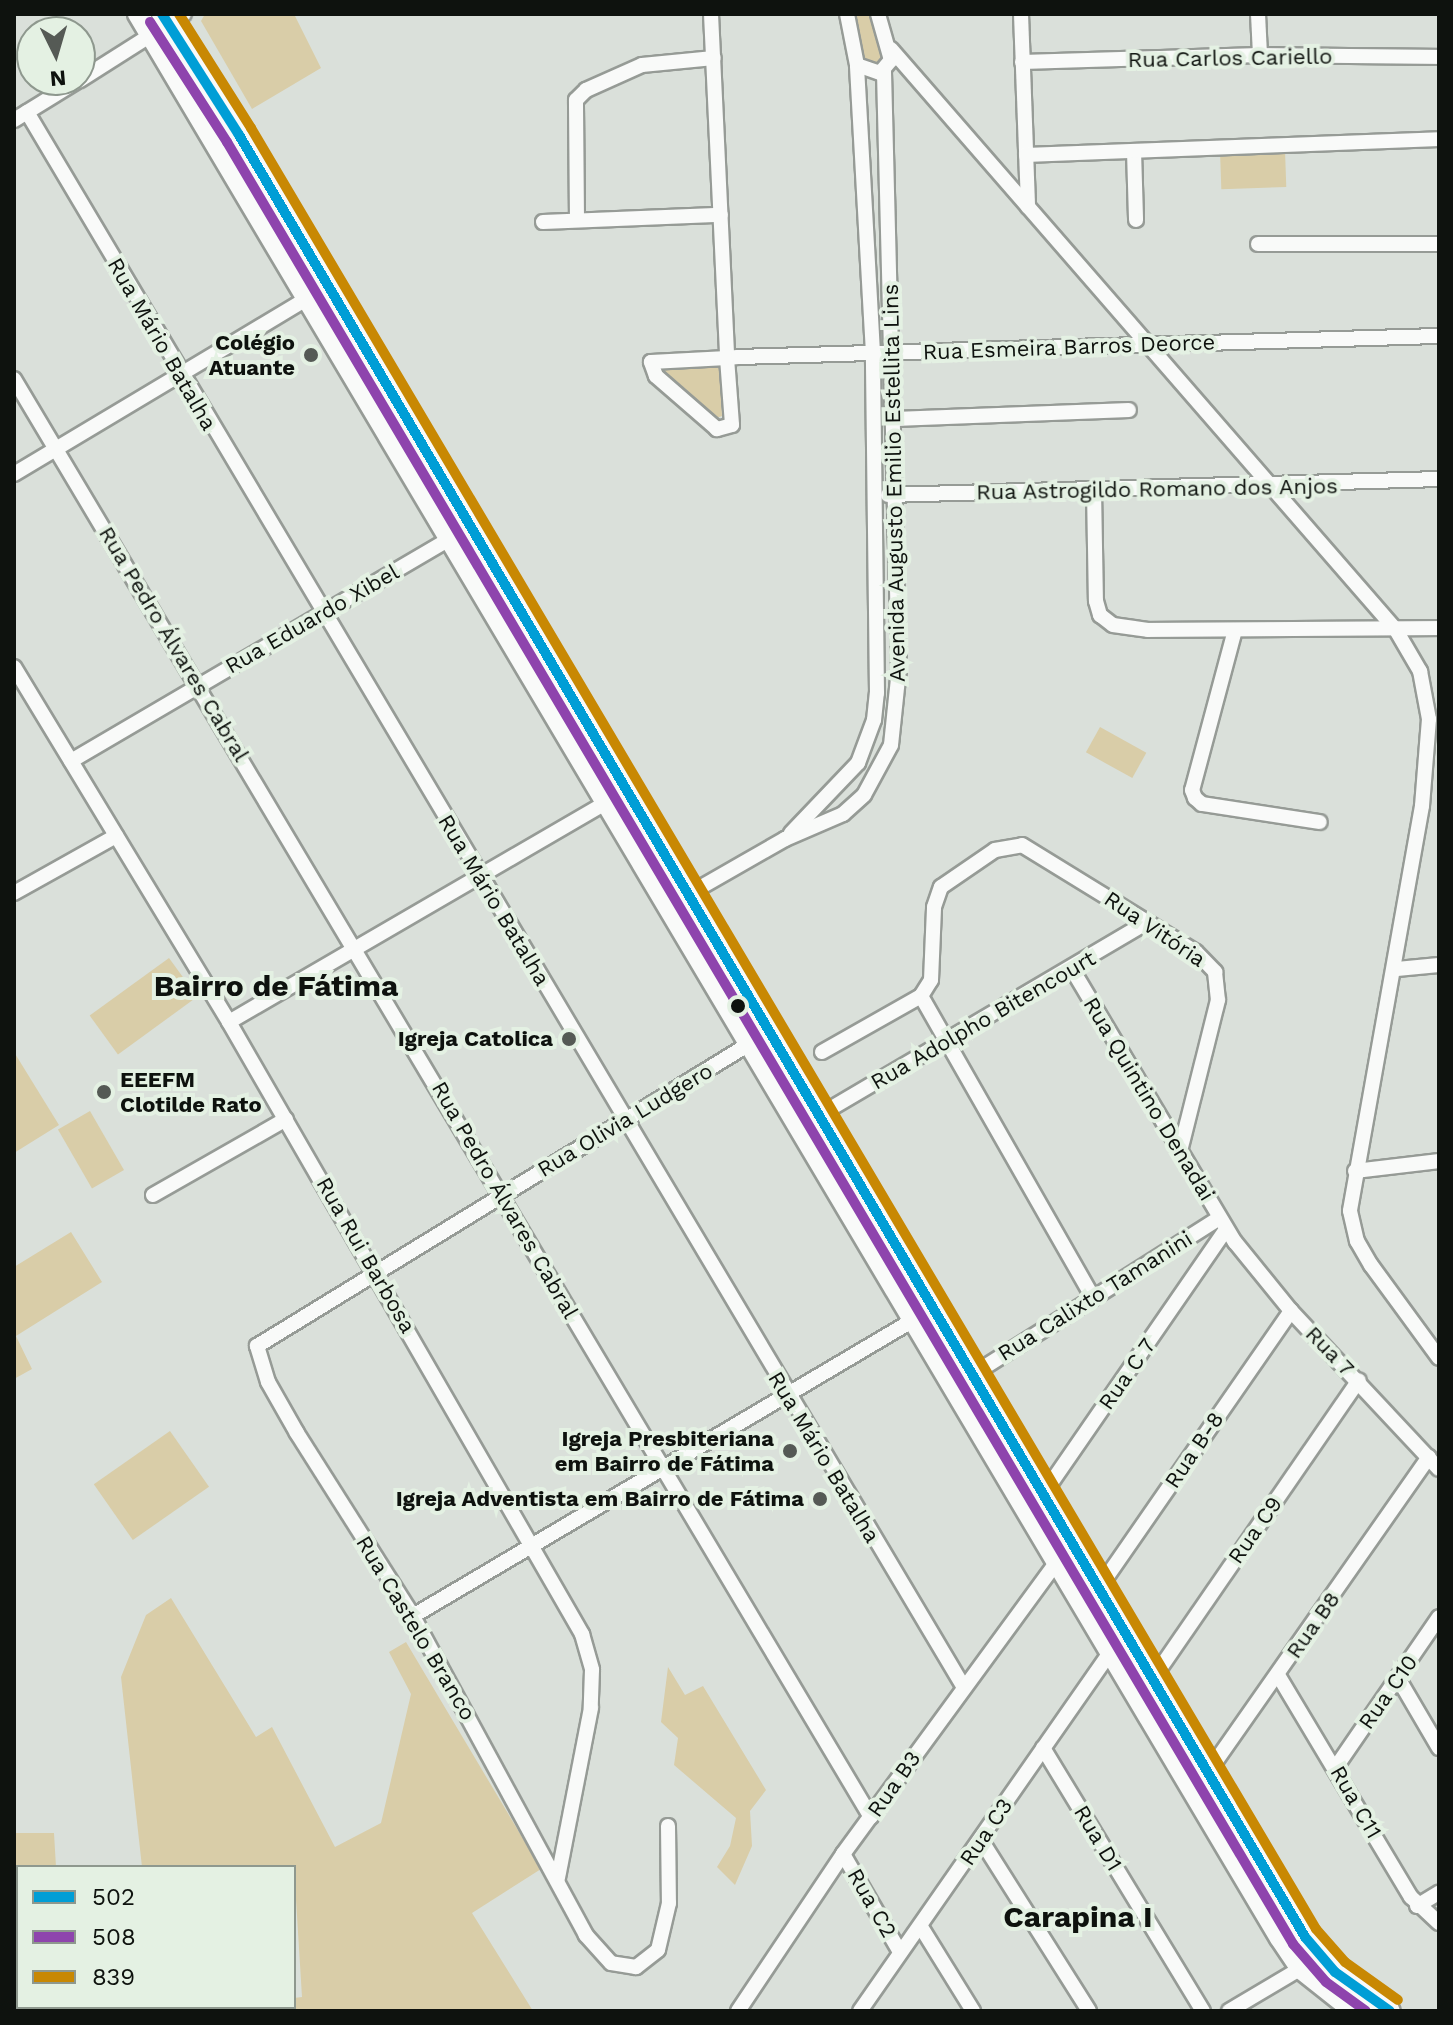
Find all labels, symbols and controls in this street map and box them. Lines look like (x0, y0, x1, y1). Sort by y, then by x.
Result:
north arrow (16, 16, 96, 96)
street label: Rua Carlos Cariello (1127, 43, 1333, 73)
text: N (49, 65, 67, 92)
street label: Rua Mário Batalha (102, 253, 222, 435)
street label: Avenida Augusto Emilio Estellita Lins (877, 283, 911, 683)
place label: Colégio Atuante (209, 329, 295, 380)
street label: Rua Esmeira Barros Deorce (922, 329, 1216, 365)
marker: Colégio Atuante (302, 346, 320, 364)
street label: Rua Astrogildo Romano dos Anjos (975, 473, 1339, 505)
street label: Rua Pedro Álvares Cabral (93, 521, 255, 767)
street label: Rua Eduardo Xibel (220, 558, 404, 680)
street label: Rua Mário Batalha (432, 809, 556, 991)
street label: Rua Vitória (1099, 885, 1211, 973)
street label: Rua Adolpho Bitencourt (865, 944, 1101, 1096)
district label: Bairro de Fátima (154, 968, 398, 1004)
street label: Rua Quintino Denadai (1078, 992, 1220, 1206)
unlabelled marker (730, 998, 746, 1014)
place label: Igreja Catolica (398, 1026, 553, 1052)
marker: Igreja Catolica (560, 1030, 578, 1048)
street label: Rua Olivia Ludgero (532, 1057, 718, 1183)
place label: EEEFM Clotilde Rato (120, 1066, 262, 1118)
street label: Rua Pedro Álvares Cabral (426, 1076, 584, 1324)
marker: EEEFM Clotilde Rato (95, 1083, 113, 1101)
street label: Rua Rui Barbosa (311, 1172, 421, 1338)
street label: Rua Calixto Tamanini (992, 1225, 1198, 1367)
street label: Rua 7 (1300, 1320, 1360, 1382)
street label: Rua C 7 (1092, 1332, 1162, 1416)
street label: Rua Mário Batalha (762, 1366, 886, 1548)
street label: Rua B-8 (1159, 1407, 1229, 1493)
place label: Igreja Presbiteriana em Bairro de Fátima (555, 1425, 774, 1476)
marker: Igreja Presbiteriana em Bairro de Fátima (781, 1442, 799, 1460)
place label: Igreja Adventista em Bairro de Fátima (395, 1486, 804, 1512)
marker: Igreja Adventista em Bairro de Fátima (811, 1490, 829, 1508)
street label: Rua C9 (1222, 1491, 1288, 1569)
street label: Rua Castelo Branco (350, 1531, 482, 1725)
street label: Rua B8 (1280, 1586, 1346, 1664)
street label: Rua C10 (1353, 1650, 1423, 1734)
street label: Rua B3 (862, 1746, 926, 1822)
street label: Rua C11 (1325, 1761, 1387, 1843)
street label: Rua C3 (954, 1793, 1018, 1871)
street label: Rua D1 (1068, 1800, 1128, 1876)
street label: Rua C2 (842, 1864, 902, 1942)
legend (16, 1865, 296, 2009)
text: 502 (92, 1883, 135, 1911)
district label: Carapina I (1003, 1899, 1153, 1935)
text: 508 (92, 1923, 136, 1951)
text: 839 (92, 1963, 135, 1991)

